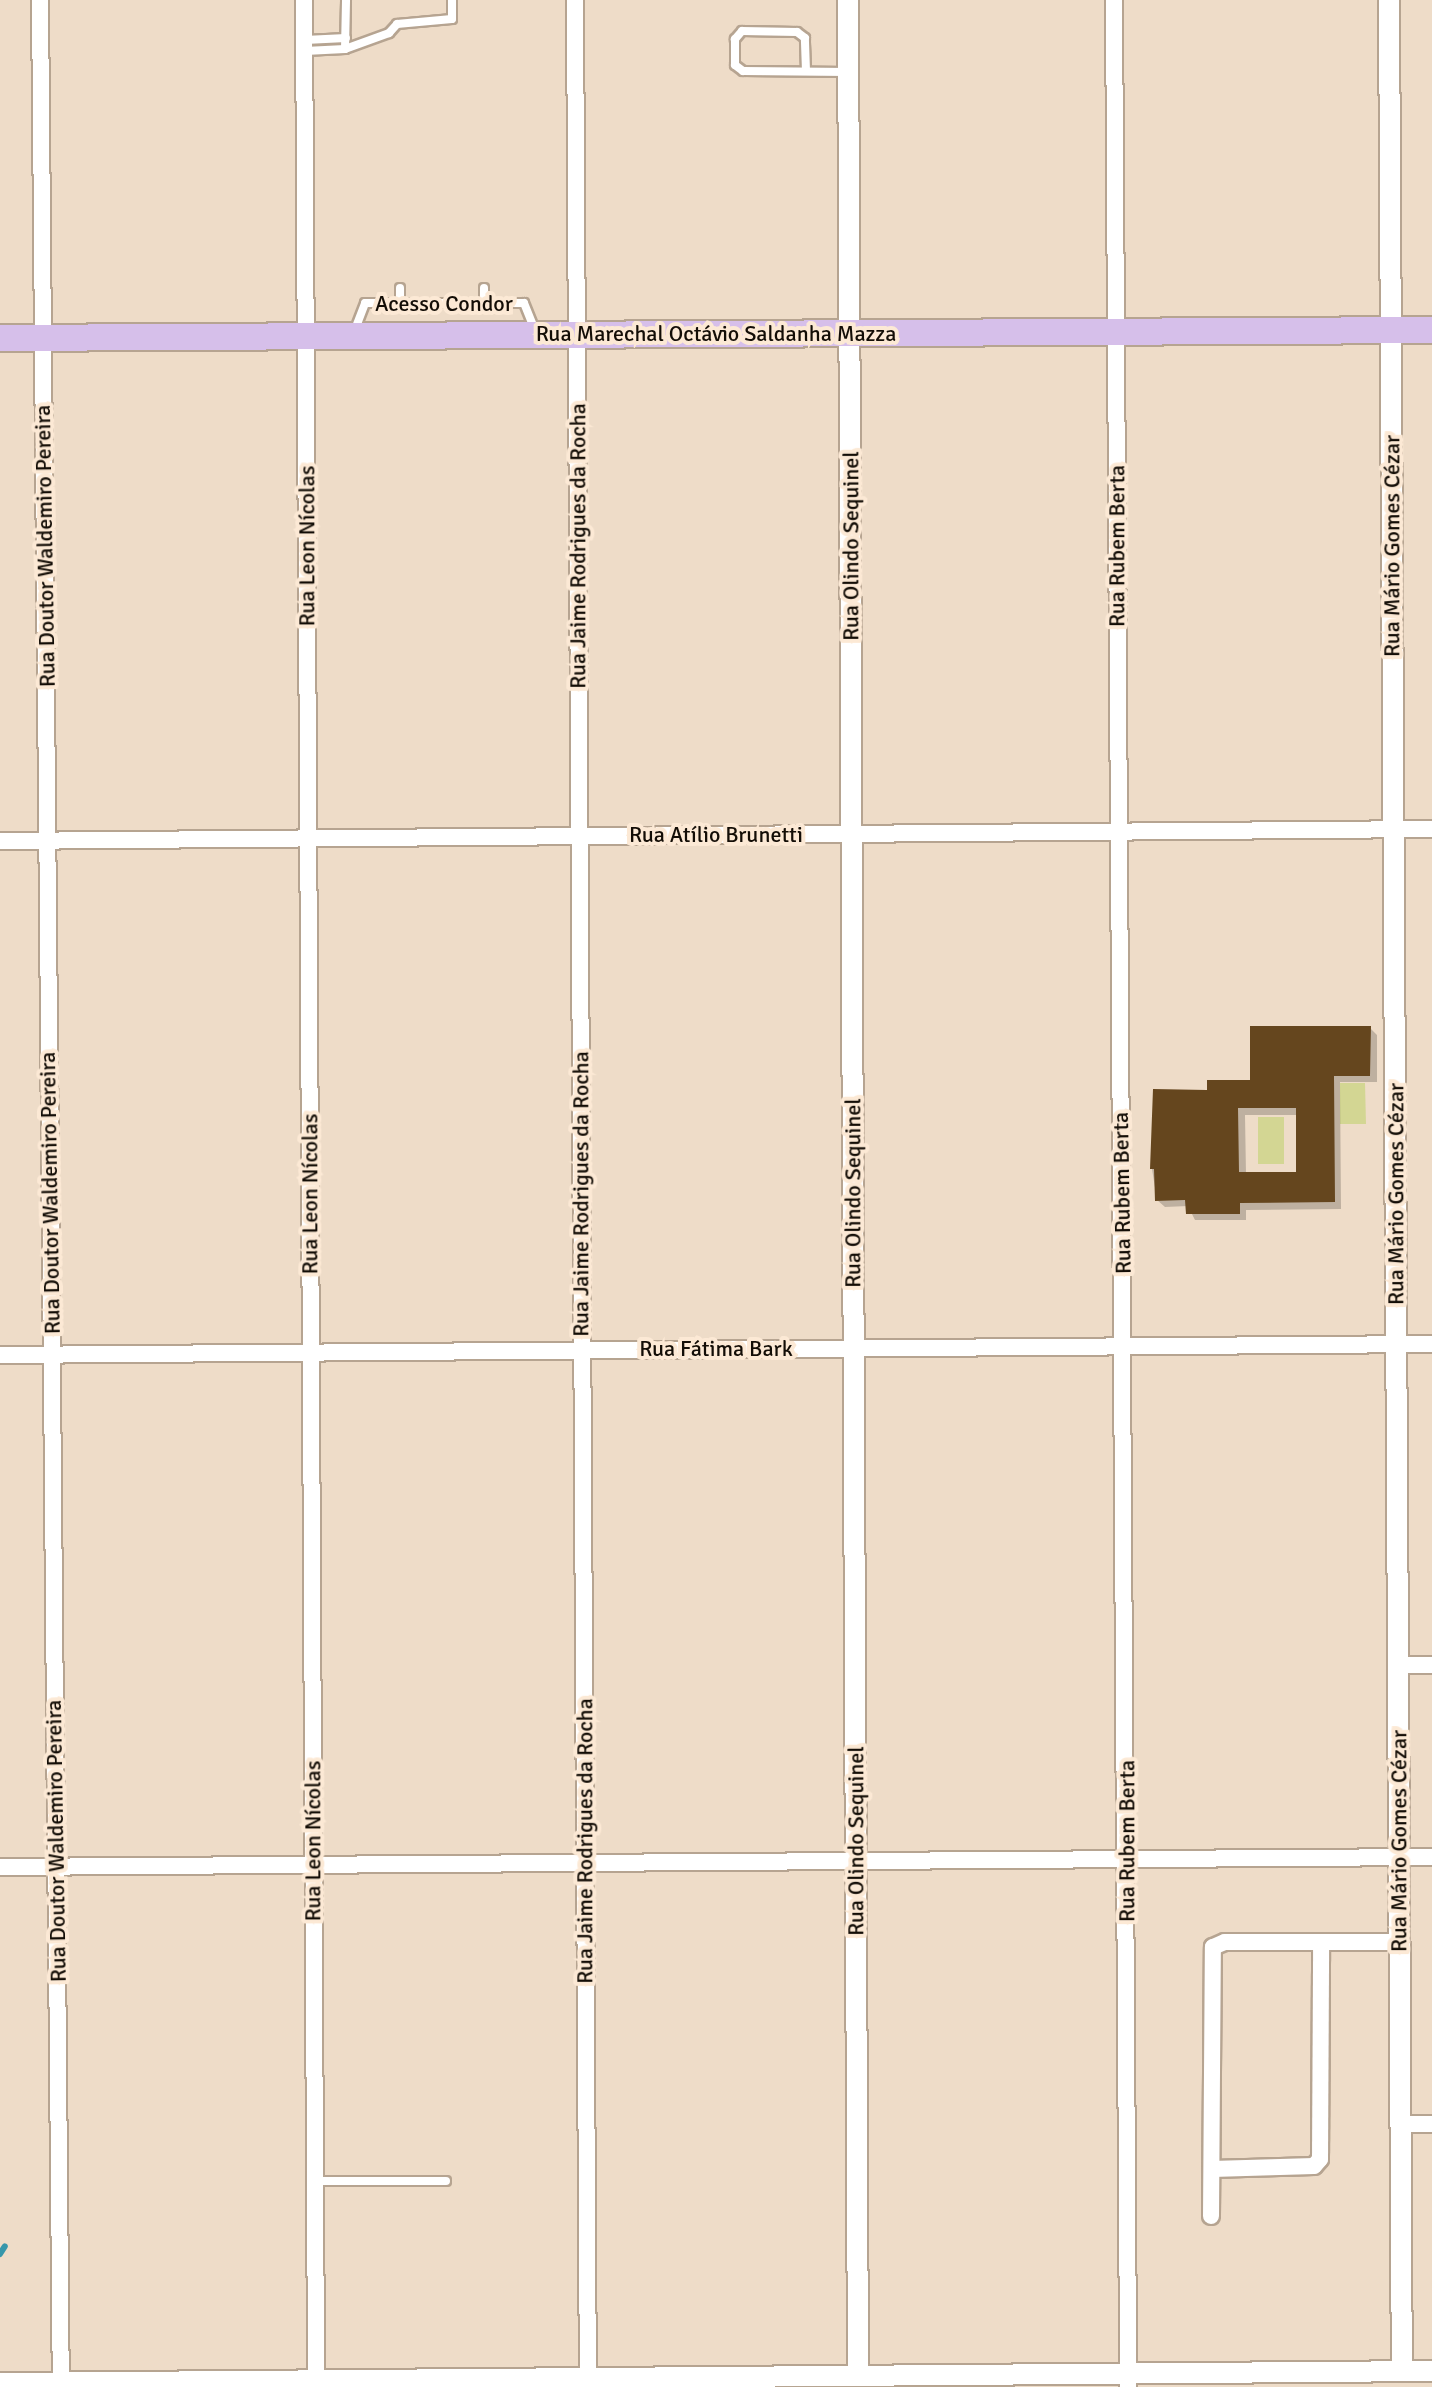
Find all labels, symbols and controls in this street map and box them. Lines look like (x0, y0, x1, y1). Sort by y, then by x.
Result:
street label: Acesso Condor (375, 291, 513, 317)
street label: Rua Marechal Octávio Saldanha Mazza (536, 321, 896, 347)
street label: Rua Jaime Rodrigues da Rocha (565, 403, 591, 689)
street label: Rua Doutor Waldemiro Pereira (29, 405, 61, 687)
street label: Rua Mário Gomes Cézar (1379, 435, 1405, 657)
street label: Rua Olindo Sequinel (838, 451, 864, 641)
street label: Rua Rubem Berta (1104, 465, 1130, 627)
street label: Rua Leon Nícolas (294, 466, 320, 626)
street label: Rua Atílio Brunetti (629, 822, 803, 848)
street label: Rua Jaime Rodrigues da Rocha (568, 1051, 594, 1337)
street label: Rua Doutor Waldemiro Pereira (34, 1052, 66, 1334)
street label: Rua Mário Gomes Cézar (1383, 1083, 1409, 1305)
street label: Rua Olindo Sequinel (840, 1098, 866, 1288)
street label: Rua Rubem Berta (1107, 1112, 1137, 1274)
street label: Rua Leon Nícolas (297, 1114, 323, 1274)
street label: Rua Fátima Bark (639, 1336, 793, 1362)
street label: Rua Jaime Rodrigues da Rocha (572, 1698, 598, 1984)
street label: Rua Doutor Waldemiro Pereira (40, 1700, 72, 1982)
street label: Rua Mário Gomes Cézar (1386, 1730, 1412, 1952)
street label: Rua Olindo Sequinel (843, 1746, 869, 1936)
street label: Rua Rubem Berta (1114, 1760, 1140, 1922)
street label: Rua Leon Nícolas (300, 1761, 326, 1921)

